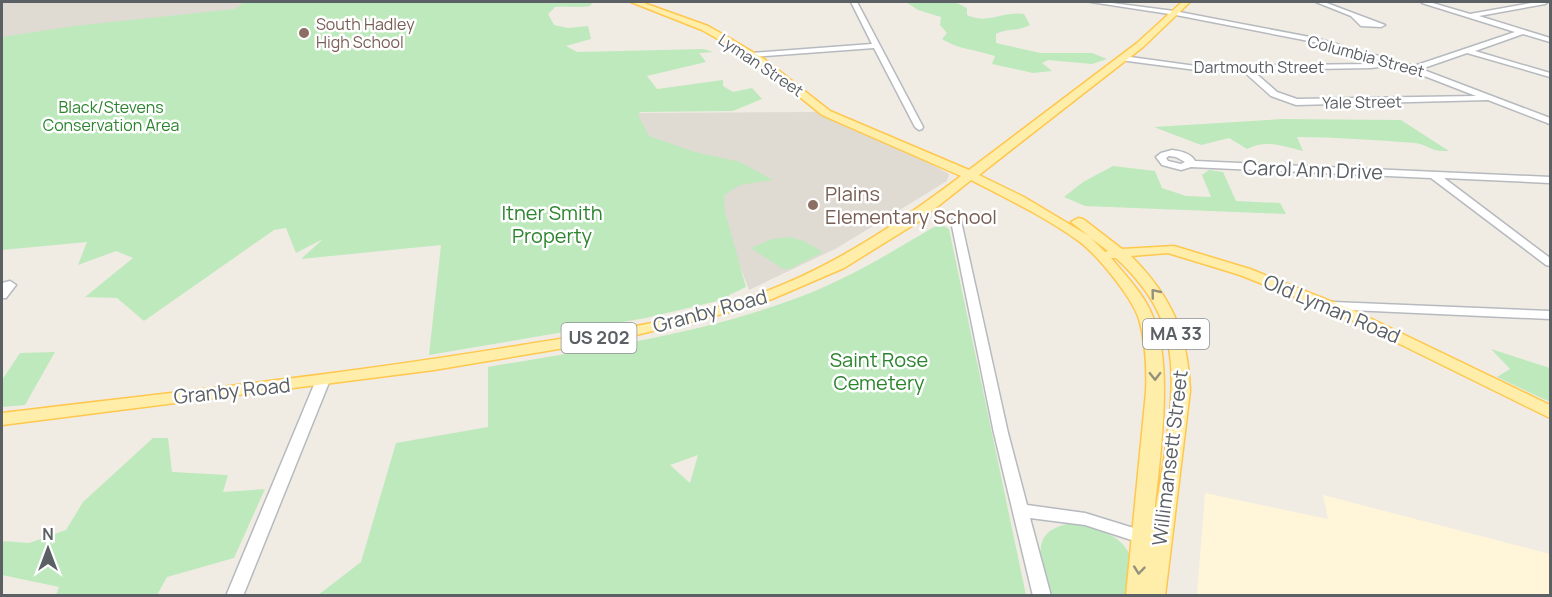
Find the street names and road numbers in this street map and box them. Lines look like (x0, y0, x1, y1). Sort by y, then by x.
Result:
street label: Lyman Street (714, 28, 808, 102)
street label: Columbia Street (1305, 30, 1427, 82)
street label: Dartmouth Street (1194, 56, 1324, 78)
street label: Yale Street (1322, 90, 1402, 114)
street label: Carol Ann Drive (1243, 154, 1384, 185)
street label: Old Lyman Road (1260, 268, 1405, 350)
street label: Granby Road (650, 282, 770, 339)
road number: MA 33 (1143, 319, 1209, 349)
road number: US 202 (562, 323, 636, 353)
street label: Willimansett Street (1145, 369, 1194, 547)
street label: Granby Road (172, 371, 292, 410)

